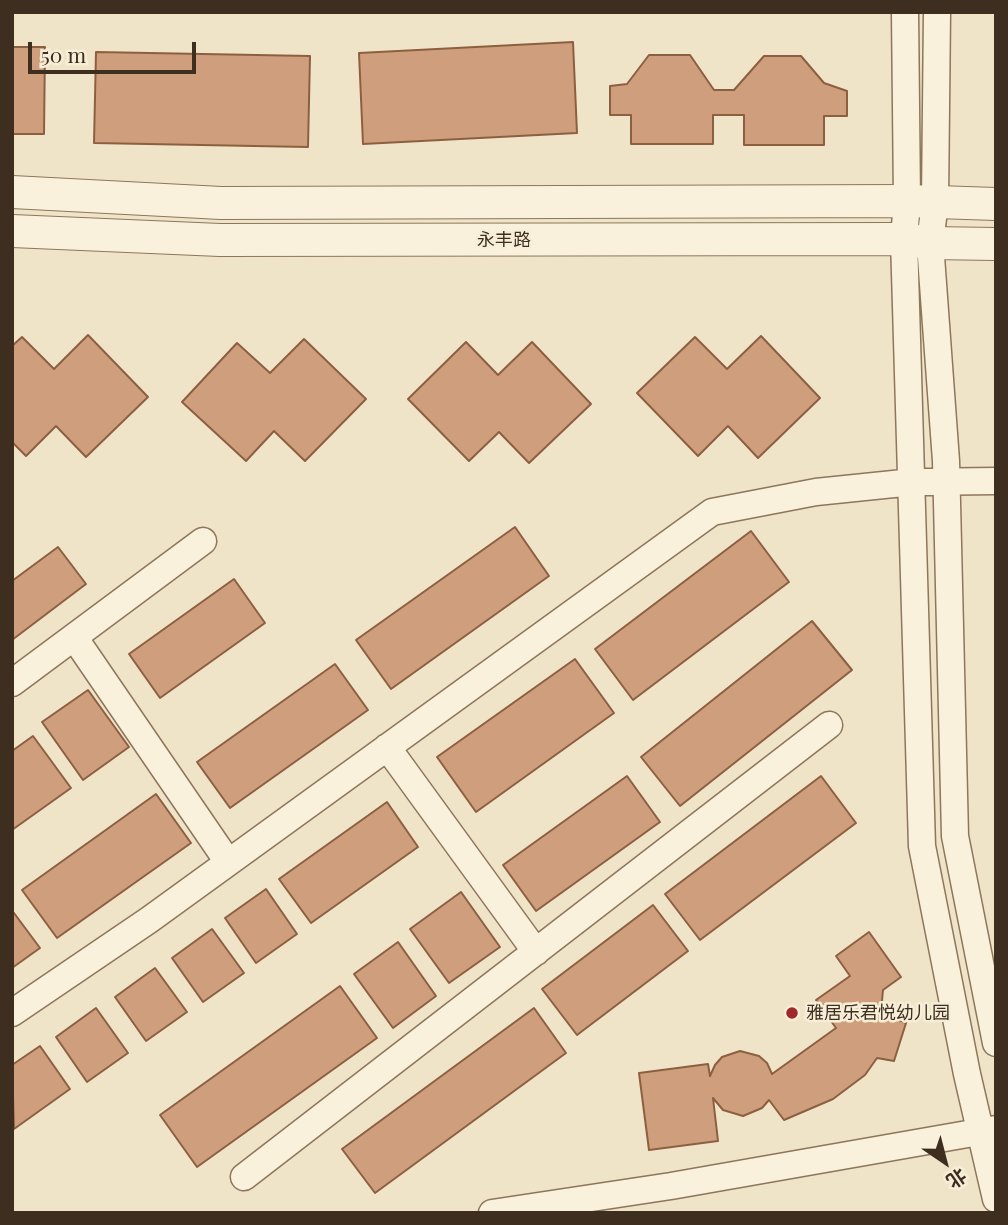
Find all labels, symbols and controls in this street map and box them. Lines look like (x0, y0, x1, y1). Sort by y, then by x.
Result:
scale bar (32, 28, 200, 72)
text: 50 m (41, 40, 86, 68)
street label: 永丰路 (477, 229, 531, 251)
place label: 雅居乐君悦幼儿园 (806, 1002, 950, 1024)
marker: 雅居乐君悦幼儿园 (784, 1005, 800, 1021)
north arrow (910, 1127, 980, 1197)
text: 北 (942, 1163, 972, 1195)

